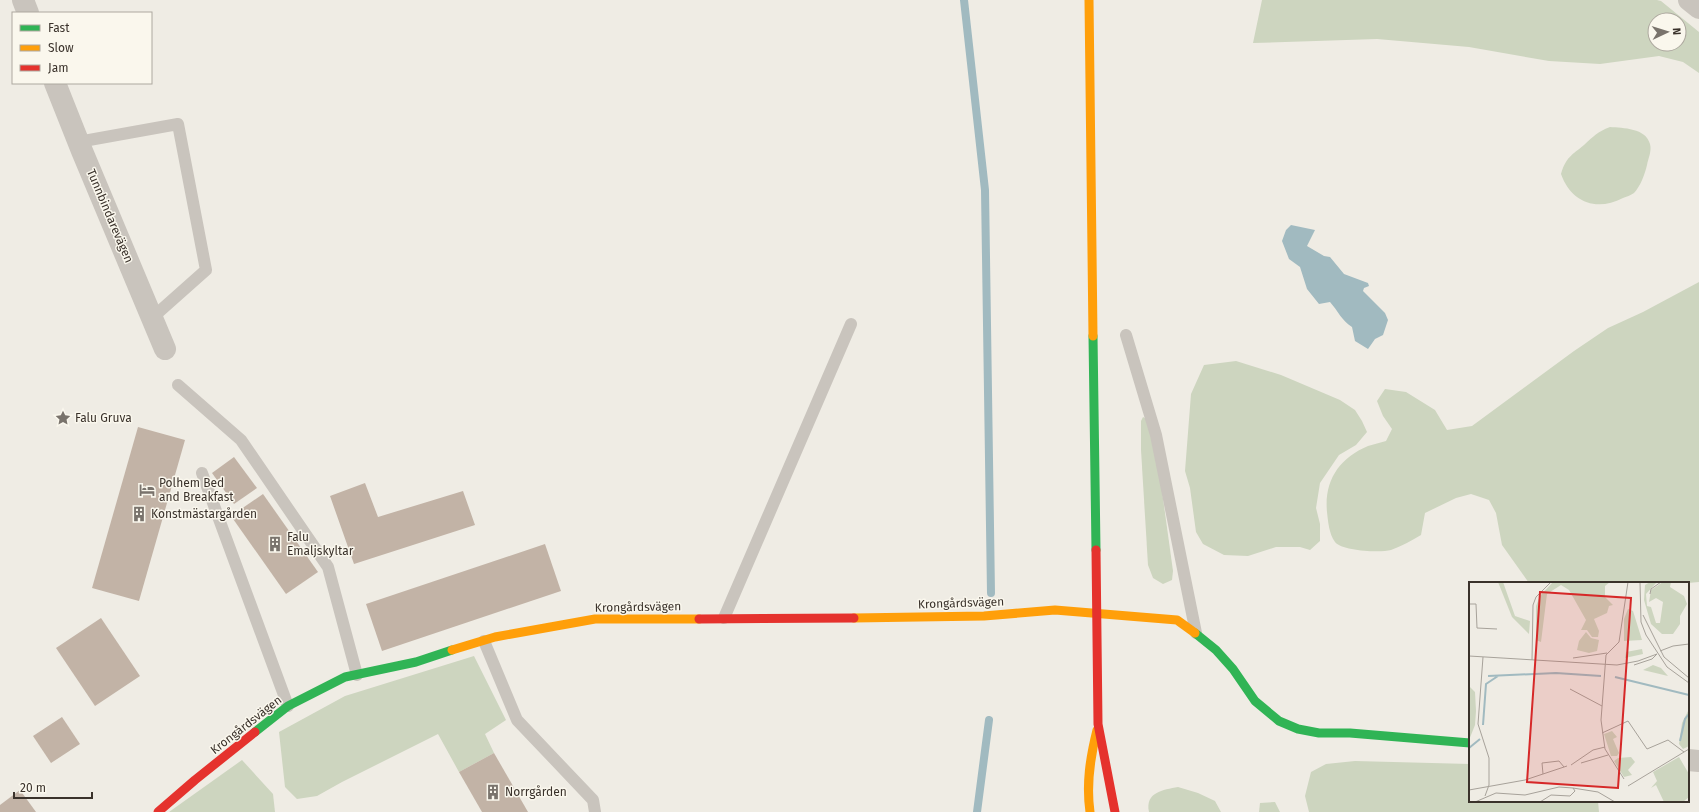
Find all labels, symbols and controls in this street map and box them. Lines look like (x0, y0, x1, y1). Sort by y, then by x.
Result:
legend (12, 12, 152, 84)
north arrow (1647, 12, 1687, 52)
text: Fast (48, 21, 70, 35)
text: N (1670, 27, 1683, 35)
text: Slow (48, 41, 74, 55)
text: Jam (48, 61, 68, 75)
street label: Tunnbindarevägen (84, 167, 136, 265)
place icon: Falu Gruva (54, 409, 72, 427)
place label: Falu Gruva (75, 411, 132, 425)
place label: Polhem Bed and Breakfast (159, 476, 234, 504)
hotel icon: Polhem Bed and Breakfast (138, 481, 156, 499)
building icon: Konstmästargården (130, 505, 148, 523)
place label: Konstmästargården (151, 507, 257, 521)
place label: Falu Emaljskyltar (287, 530, 354, 558)
building icon: Falu Emaljskyltar (266, 535, 284, 553)
inset map (1469, 582, 1689, 802)
street label: Krongårdsvägen (918, 594, 1004, 612)
street label: Krongårdsvägen (595, 599, 681, 615)
street label: Krongårdsvägen (208, 693, 284, 757)
scale bar (14, 774, 92, 800)
text: 20 m (20, 781, 46, 795)
building icon: Norrgården (484, 783, 502, 801)
place label: Norrgården (505, 785, 567, 799)

